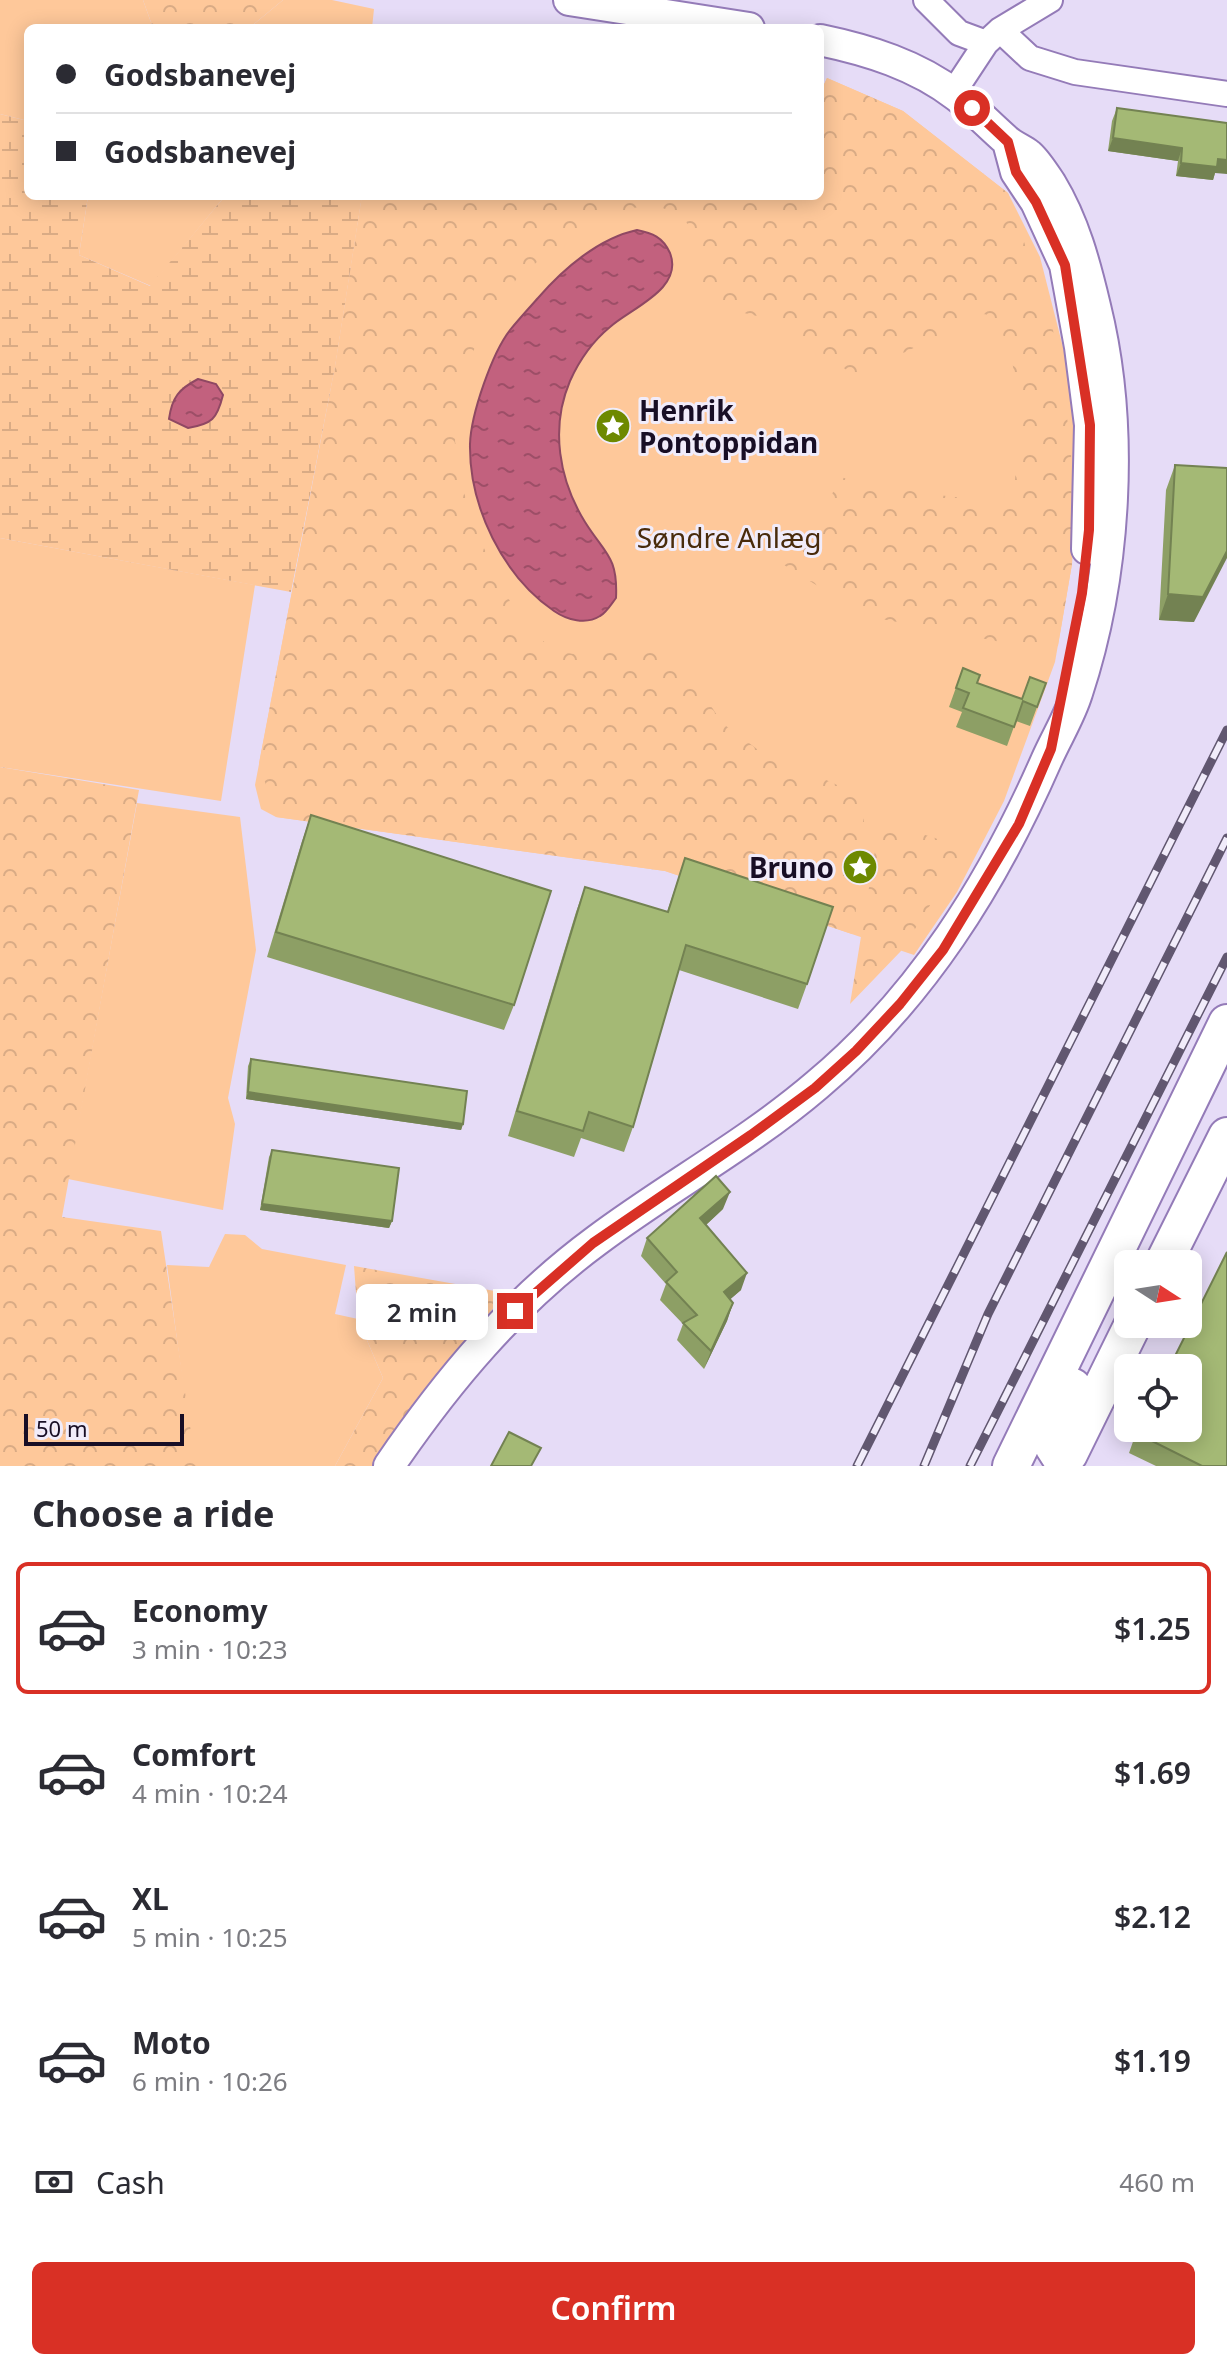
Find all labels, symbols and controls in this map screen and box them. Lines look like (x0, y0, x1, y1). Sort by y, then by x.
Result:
text: Godsbanevej (104, 54, 296, 95)
route start (954, 90, 990, 126)
text: Godsbanevej (104, 131, 296, 172)
place label: Henrik Pontoppidan (639, 391, 818, 461)
place icon: Henrik Pontoppidan (594, 407, 632, 445)
park label: Søndre Anlæg (637, 518, 821, 556)
place label: Bruno (749, 848, 834, 886)
place icon: Bruno (841, 848, 879, 886)
north arrow (1114, 1250, 1202, 1338)
map controls (1114, 1250, 1202, 1442)
callout: 2 min (355, 1283, 487, 1339)
route end (497, 1293, 533, 1329)
text: 2 min (387, 1294, 457, 1330)
button: locate (1114, 1354, 1202, 1442)
scale bar (24, 1410, 184, 1446)
text: 50 m (36, 1413, 87, 1443)
text: Choose a ride (32, 1489, 274, 1538)
text: Economy (132, 1590, 268, 1631)
icon: car (36, 1592, 108, 1664)
text: $1.25 (1114, 1608, 1191, 1649)
text: 3 min · 10:23 (132, 1631, 288, 1667)
text: Comfort (132, 1734, 256, 1775)
icon: car (36, 1736, 108, 1808)
text: $1.69 (1114, 1752, 1191, 1793)
text: 4 min · 10:24 (132, 1775, 288, 1811)
text: XL (132, 1878, 169, 1919)
icon: car (36, 1880, 108, 1952)
text: $2.12 (1114, 1896, 1191, 1937)
text: 5 min · 10:25 (132, 1919, 288, 1955)
text: Moto (132, 2022, 211, 2063)
icon: car (36, 2024, 108, 2096)
text: $1.19 (1114, 2040, 1191, 2081)
text: 6 min · 10:26 (132, 2063, 288, 2099)
icon: cash (32, 2160, 76, 2204)
text: Cash (96, 2162, 165, 2203)
text: 460 m (1119, 2164, 1195, 2200)
button: Confirm (32, 2262, 1195, 2354)

